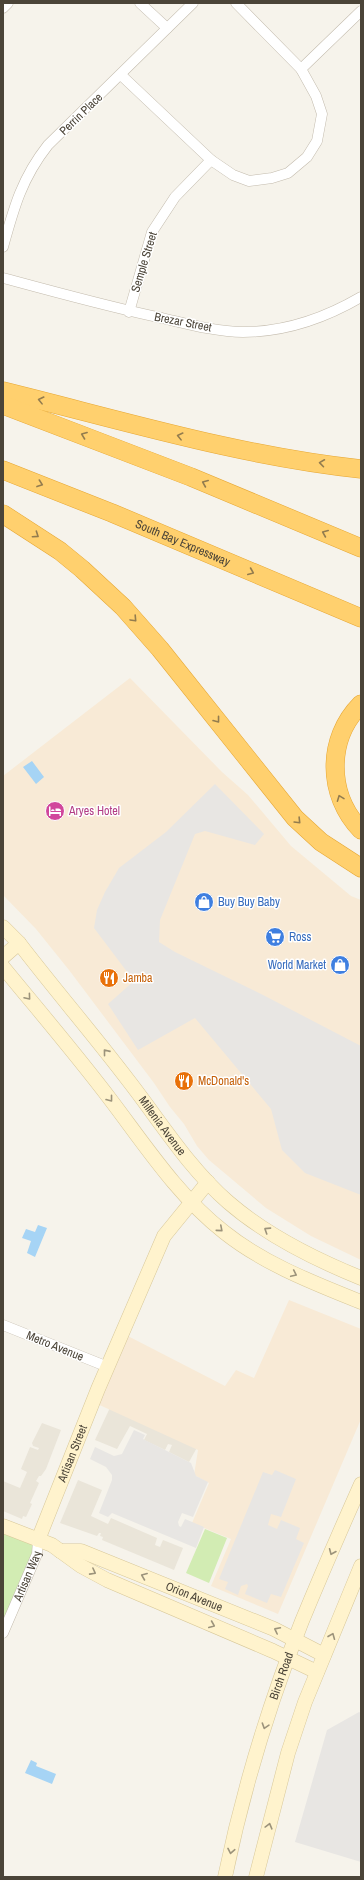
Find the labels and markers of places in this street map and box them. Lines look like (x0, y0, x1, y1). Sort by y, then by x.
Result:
hotel icon: Aryes Hotel (44, 800, 66, 822)
place label: Aryes Hotel (68, 803, 120, 819)
shop icon: Buy Buy Baby (193, 891, 215, 913)
place label: Buy Buy Baby (218, 894, 280, 910)
supermarket icon: Ross (264, 926, 286, 948)
place label: Ross (289, 929, 311, 945)
shop icon: World Market (329, 954, 351, 976)
place label: World Market (268, 957, 326, 973)
restaurant icon: Jamba (98, 967, 120, 989)
place label: Jamba (123, 970, 153, 986)
restaurant icon: McDonald's (173, 1070, 195, 1092)
place label: McDonald's (198, 1073, 249, 1089)

